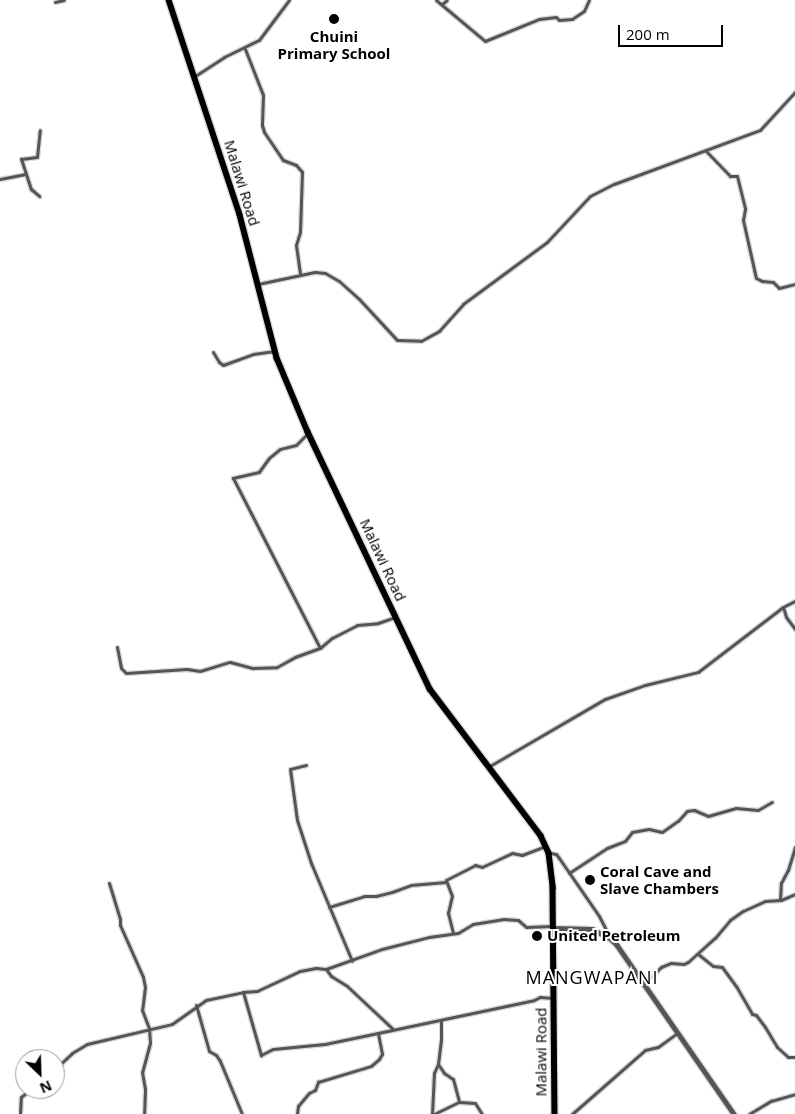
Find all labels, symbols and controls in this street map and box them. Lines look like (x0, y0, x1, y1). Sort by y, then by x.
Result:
marker: Chuini Primary School (328, 13, 340, 25)
scale bar (620, 15, 725, 47)
text: 200 m (626, 24, 670, 44)
place label: Chuini Primary School (278, 27, 390, 62)
street label: Malawi Road (220, 138, 264, 228)
street label: Malawi Road (356, 516, 410, 604)
place label: Coral Cave and Slave Chambers (600, 862, 719, 897)
marker: Coral Cave and Slave Chambers (584, 874, 596, 886)
place label: United Petroleum (547, 927, 680, 945)
marker: United Petroleum (531, 930, 543, 942)
district label: MANGWAPANI (524, 966, 660, 988)
street label: Malawi Road (532, 1007, 550, 1097)
north arrow (15, 1049, 65, 1099)
text: N (37, 1076, 55, 1098)

